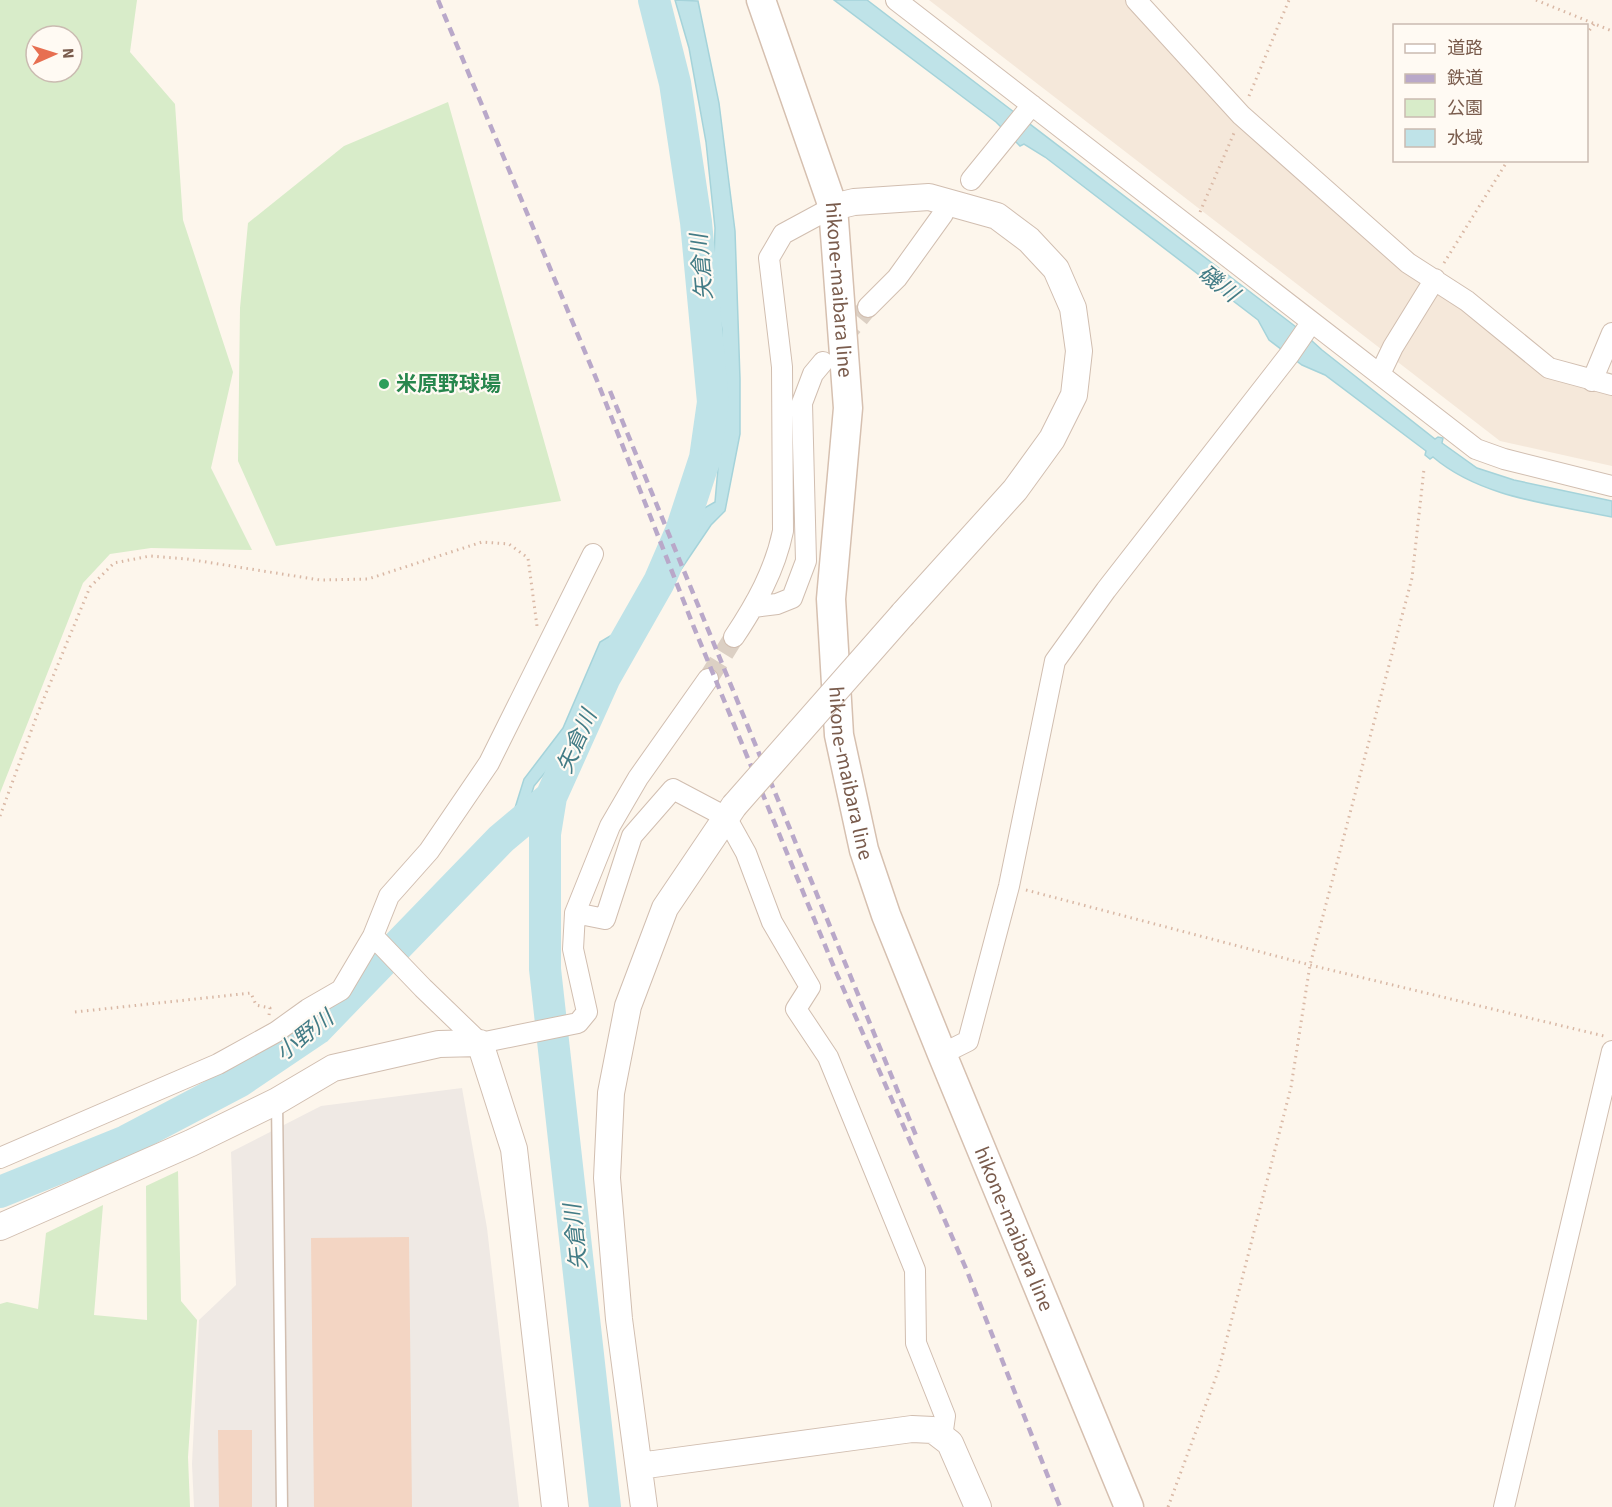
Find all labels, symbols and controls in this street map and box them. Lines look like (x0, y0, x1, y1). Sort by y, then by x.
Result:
north arrow (24, 24, 84, 84)
legend (1393, 24, 1588, 162)
text: 道路 (1447, 36, 1483, 61)
text: N (57, 47, 79, 59)
text: 鉄道 (1447, 66, 1483, 91)
text: 公園 (1447, 96, 1483, 121)
text: 水域 (1447, 126, 1483, 151)
street label: hikone-maibara line (818, 201, 861, 378)
water label: 矢倉川 (683, 231, 721, 301)
water label: 磯川 (1191, 258, 1247, 311)
place label: 米原野球場 (396, 369, 501, 399)
marker: 米原野球場 (377, 377, 391, 391)
street label: hikone-maibara line (821, 686, 881, 864)
water label: 矢倉川 (549, 703, 606, 778)
water label: 小野川 (269, 1002, 342, 1069)
street label: hikone-maibara line (967, 1142, 1062, 1316)
water label: 矢倉川 (556, 1200, 595, 1271)

